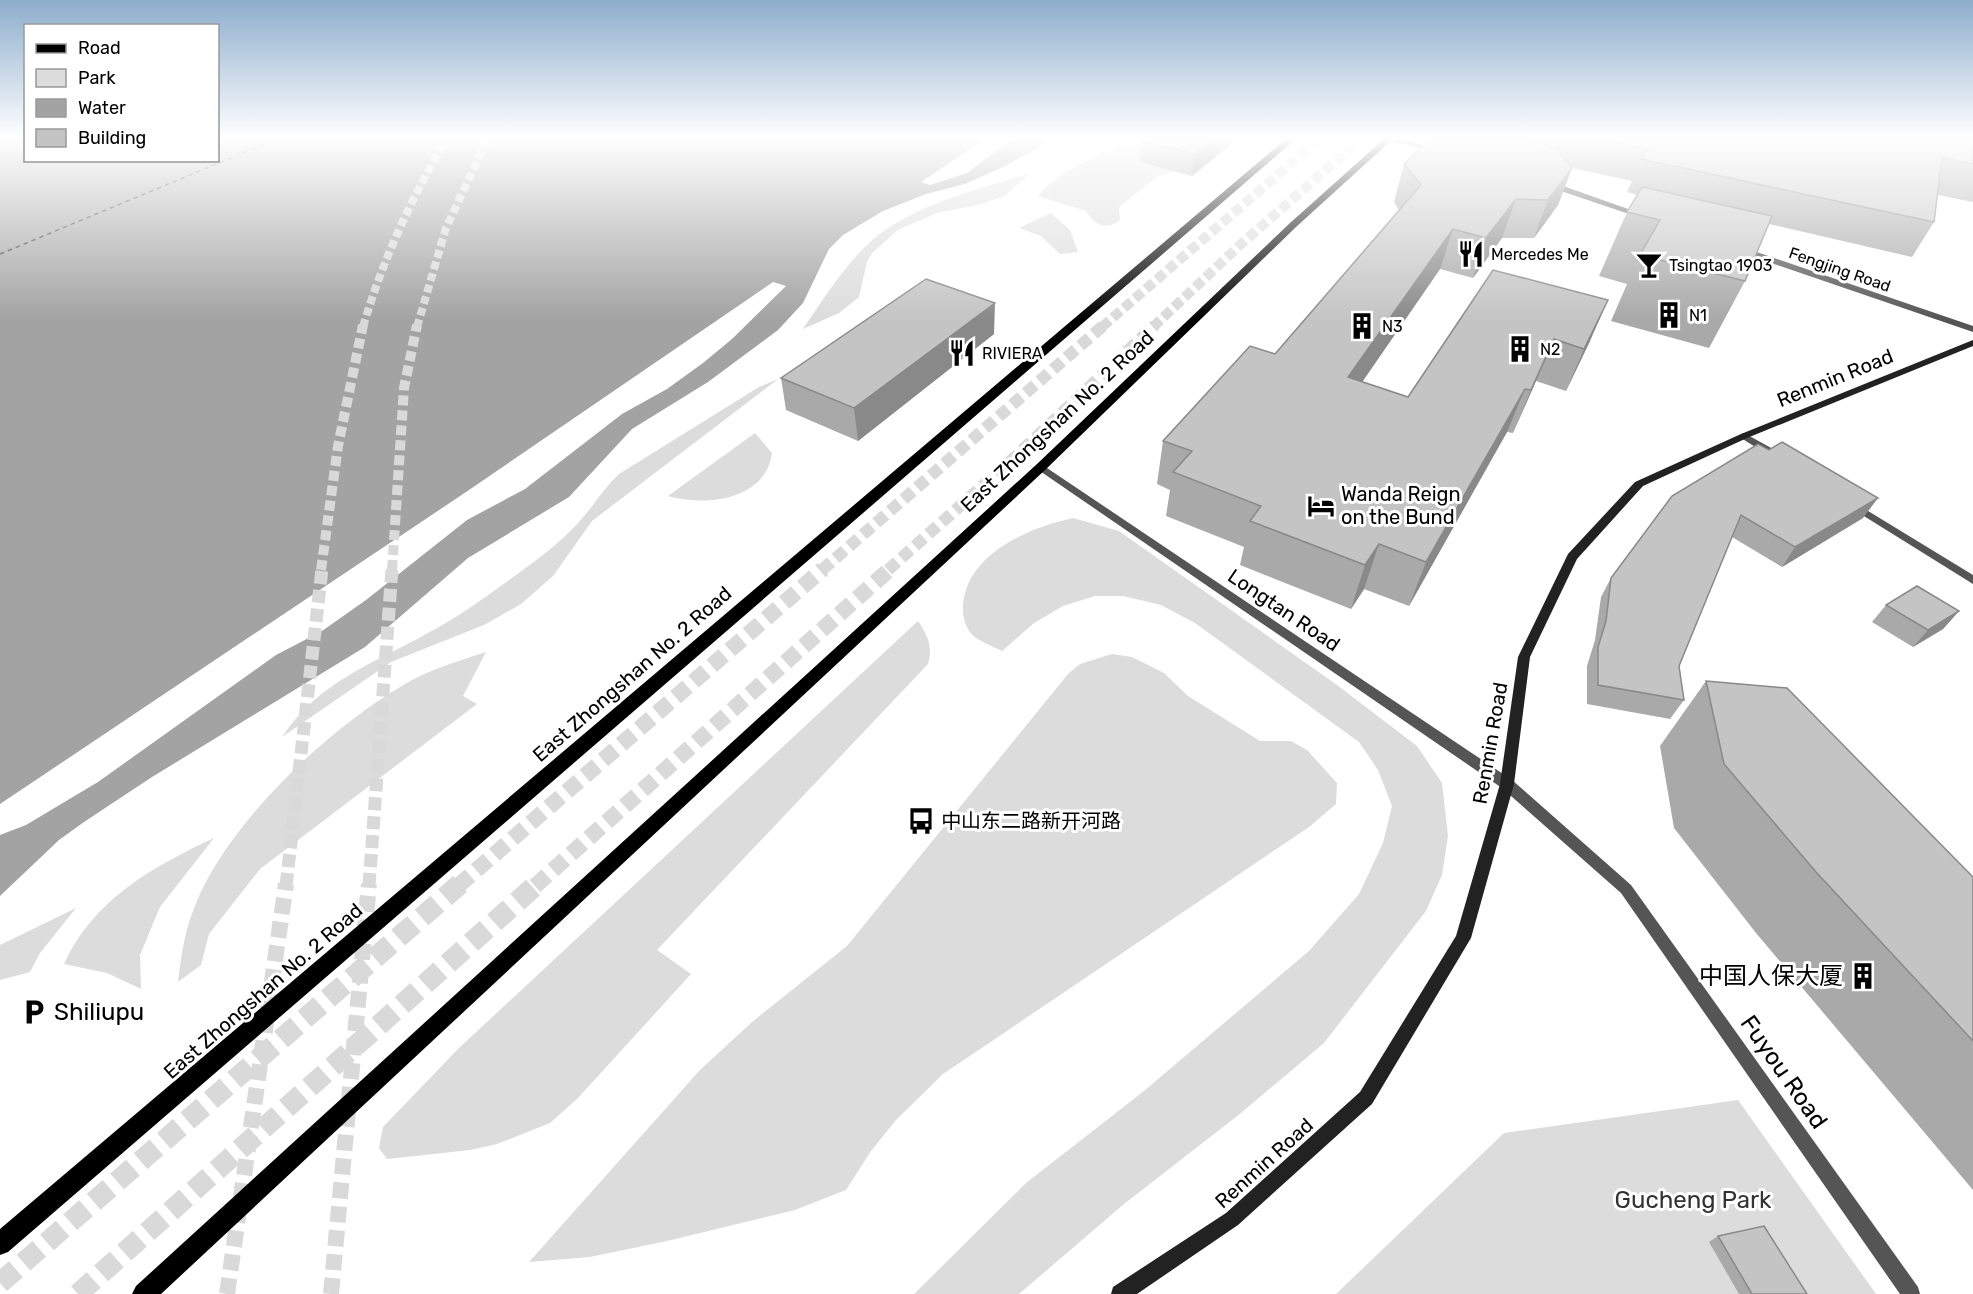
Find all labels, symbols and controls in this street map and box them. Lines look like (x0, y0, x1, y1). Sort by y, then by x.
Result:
legend (24, 24, 219, 162)
text: Road (78, 37, 121, 59)
text: Park (78, 67, 116, 89)
text: Water (78, 97, 126, 119)
text: Building (78, 127, 146, 149)
restaurant icon: Mercedes Me (1456, 239, 1486, 269)
street label: Fengjing Road (1786, 243, 1893, 296)
place label: Mercedes Me (1491, 245, 1589, 264)
bar icon: Tsingtao 1903 (1634, 250, 1664, 280)
place label: Tsingtao 1903 (1669, 256, 1772, 275)
building icon: N1 (1654, 300, 1684, 330)
place label: N1 (1689, 306, 1707, 325)
building icon: N3 (1347, 311, 1377, 341)
place label: N3 (1382, 317, 1403, 336)
street label: East Zhongshan No. 2 Road (955, 325, 1159, 517)
building icon: N2 (1505, 334, 1535, 364)
restaurant icon: RIVIERA (947, 338, 977, 368)
place label: N2 (1540, 340, 1561, 359)
place label: RIVIERA (982, 344, 1043, 363)
street label: Renmin Road (1773, 344, 1897, 412)
place label: Wanda Reign on the Bund (1341, 482, 1461, 529)
hotel icon: Wanda Reign on the Bund (1306, 491, 1336, 521)
street label: Longtan Road (1223, 564, 1345, 656)
street label: East Zhongshan No. 2 Road (528, 581, 736, 767)
street label: Renmin Road (1467, 680, 1513, 806)
bus stop icon: 中山东二路新开河路 (906, 806, 936, 836)
place label: 中山东二路新开河路 (941, 809, 1121, 833)
street label: East Zhongshan No. 2 Road (159, 898, 367, 1084)
building icon: 中国人保大厦 (1848, 961, 1878, 991)
place label: 中国人保大厦 (1699, 962, 1843, 990)
parking icon: Shiliupu (19, 997, 49, 1027)
place label: Shiliupu (54, 998, 144, 1026)
street label: Fuyou Road (1735, 1010, 1833, 1134)
street label: Renmin Road (1210, 1113, 1318, 1213)
park label: Gucheng Park (1615, 1186, 1772, 1214)

